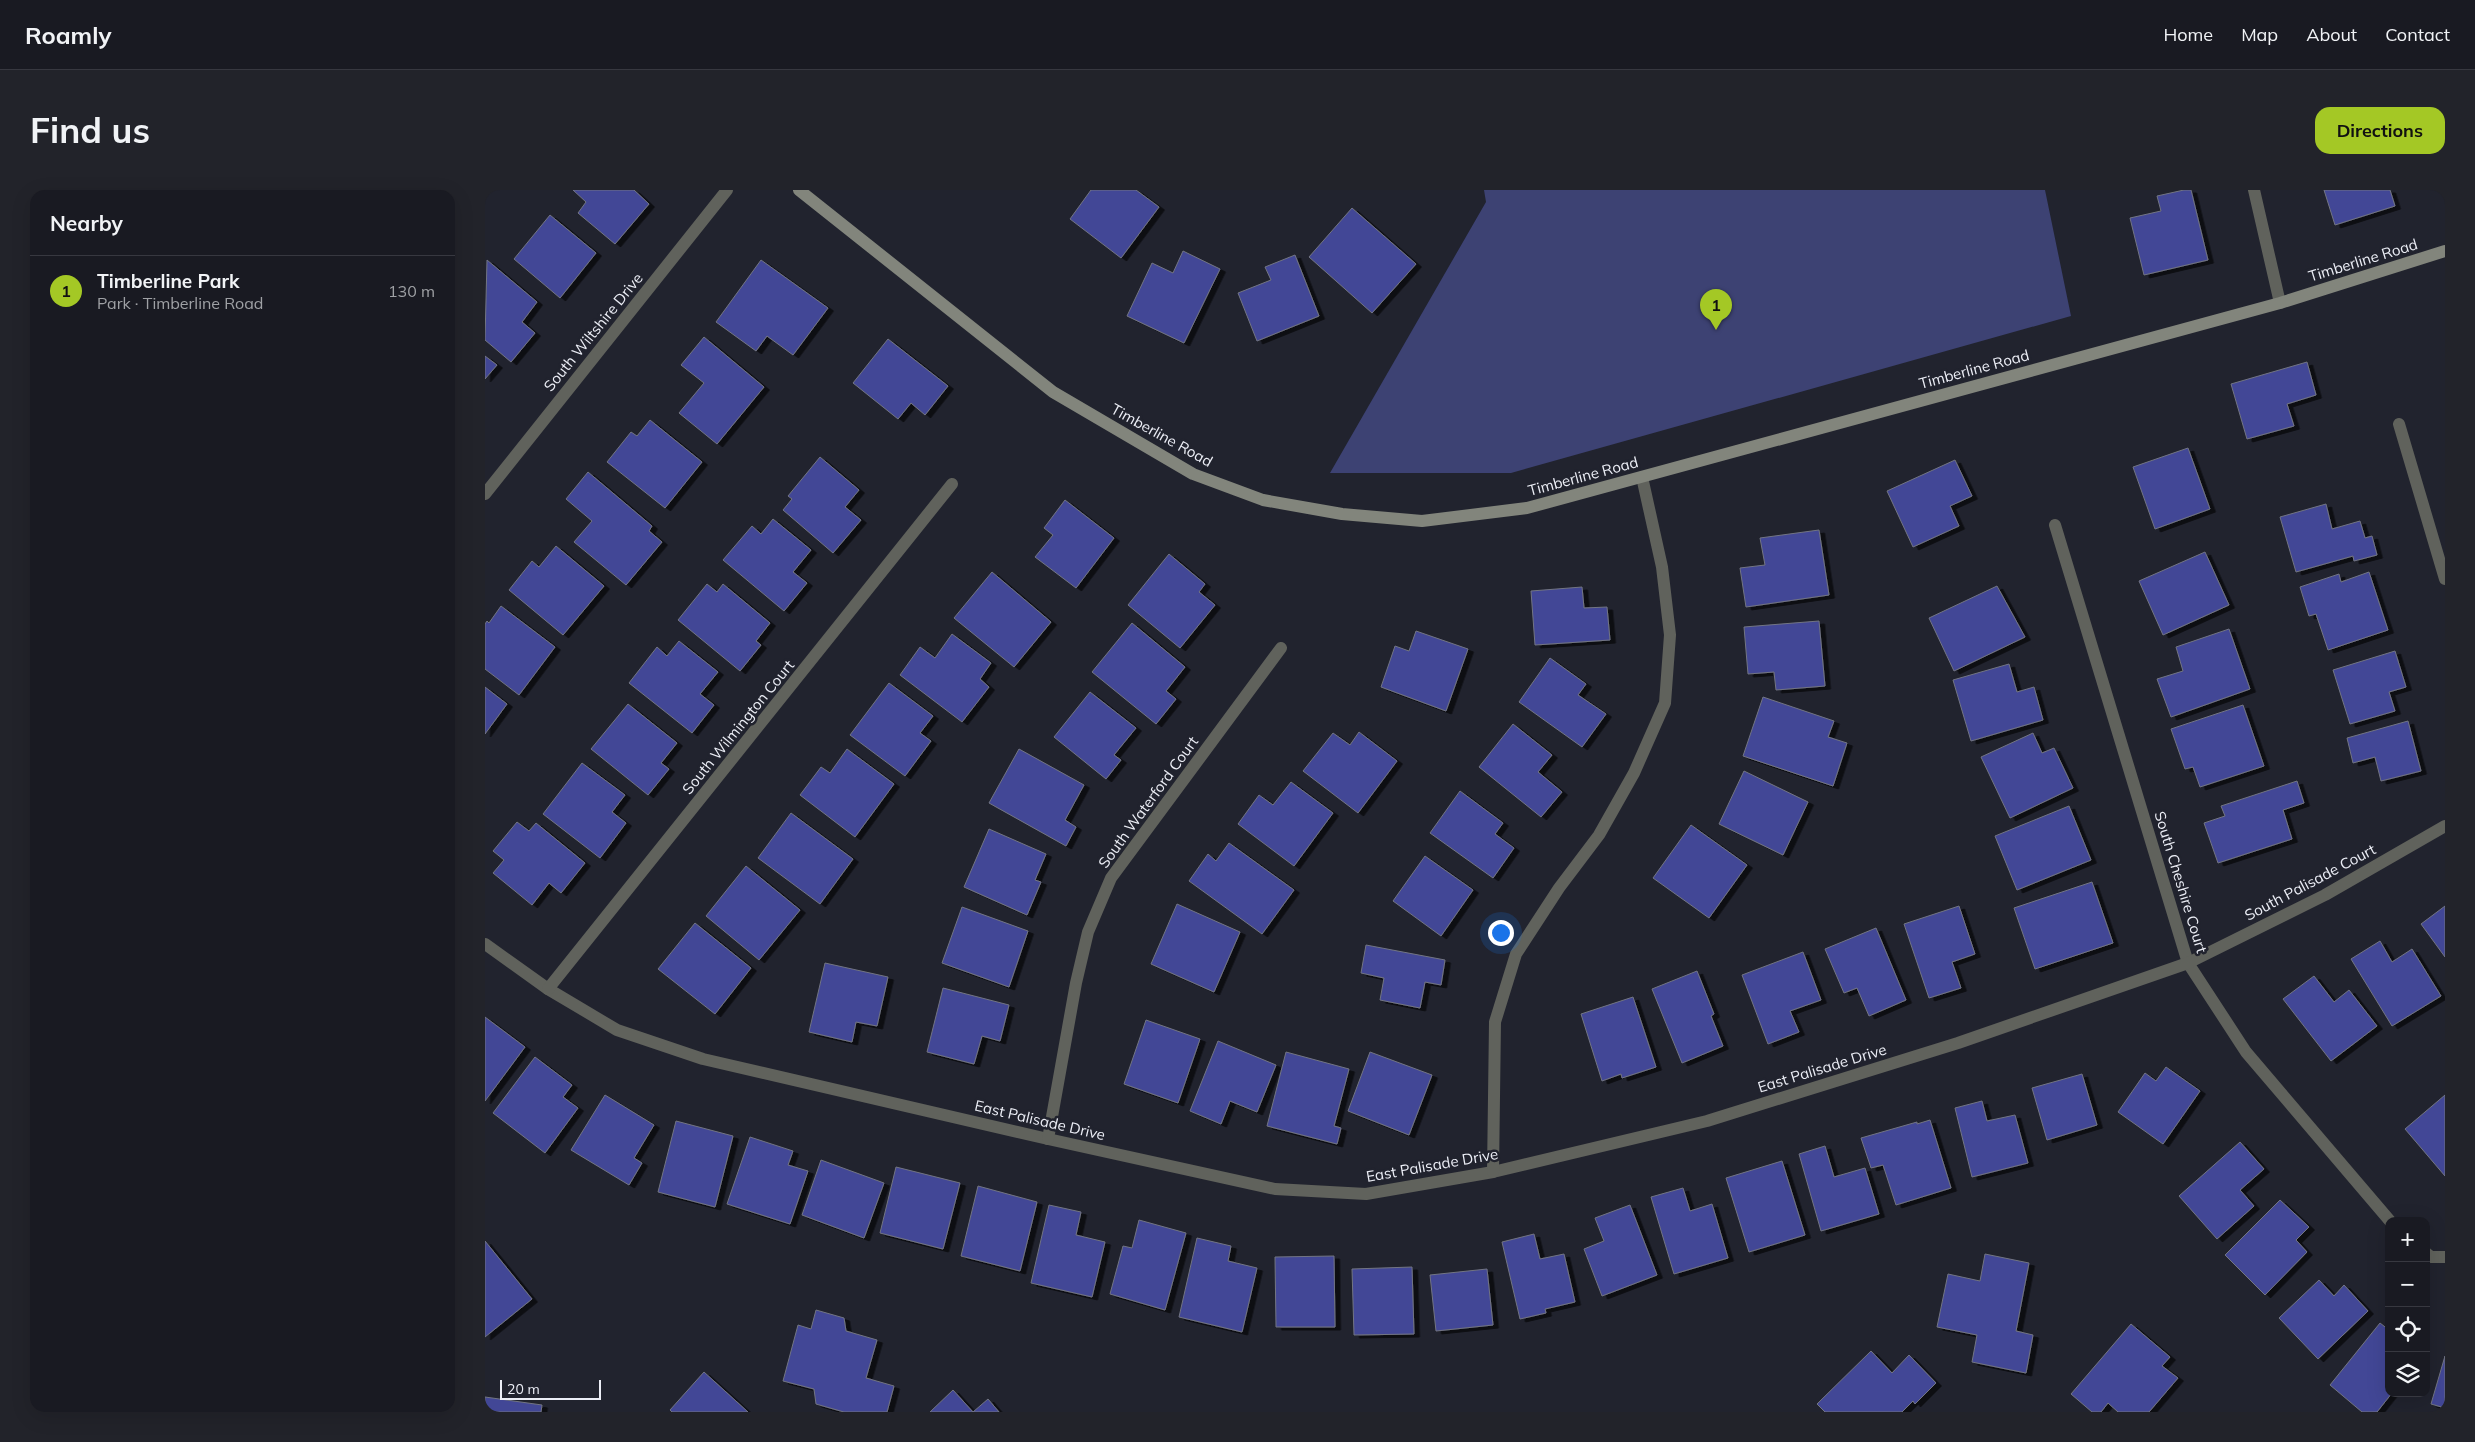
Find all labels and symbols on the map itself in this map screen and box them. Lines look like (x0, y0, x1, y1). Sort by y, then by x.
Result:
street label: Timberline Road (2306, 234, 2420, 286)
street label: South Wiltshire Drive (539, 269, 647, 395)
pin: 1 (1700, 289, 1732, 330)
street label: Timberline Road (1917, 345, 2031, 393)
street label: Timberline Road (1108, 399, 1216, 471)
street label: Timberline Road (1526, 452, 1640, 500)
street label: South Wilmington Court (678, 656, 798, 798)
street label: South Waterford Court (1094, 732, 1202, 872)
street label: South Cheshire Court (2150, 809, 2212, 955)
street label: South Palisade Court (2241, 839, 2379, 925)
your location (1488, 920, 1514, 946)
street label: East Palisade Drive (1755, 1039, 1889, 1097)
street label: East Palisade Drive (973, 1096, 1107, 1144)
street label: East Palisade Drive (1365, 1144, 1499, 1186)
scale bar (500, 1377, 601, 1400)

